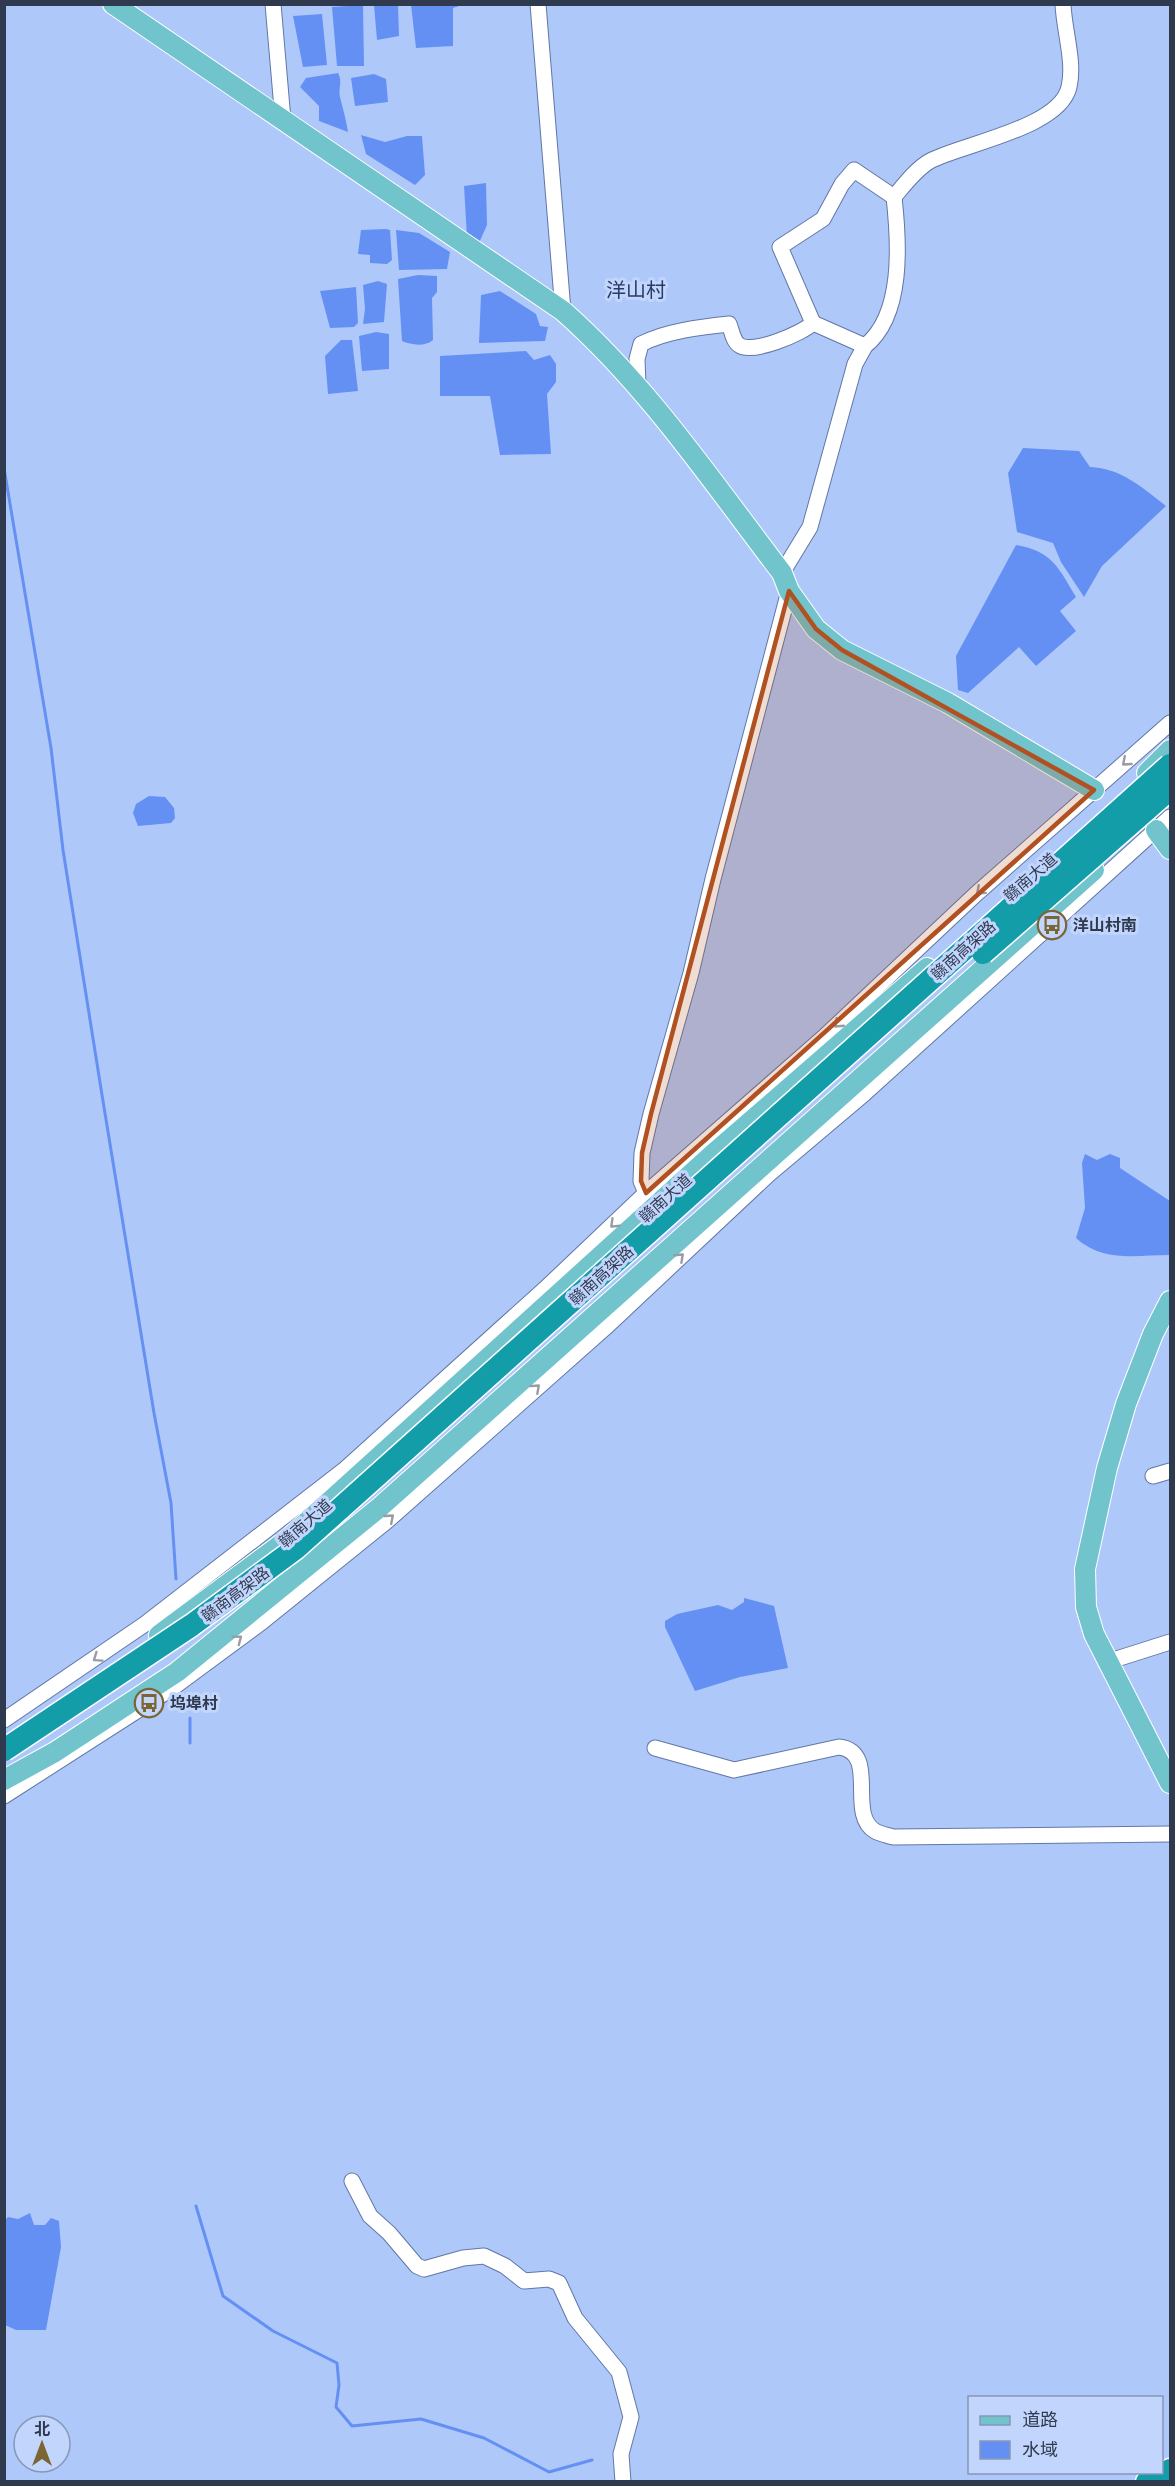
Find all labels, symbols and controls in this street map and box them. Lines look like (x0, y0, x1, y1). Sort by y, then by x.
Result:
district label: 洋山村 (606, 279, 666, 305)
one-way arrow (1123, 755, 1133, 766)
street label: 赣南大道 (1000, 849, 1062, 907)
one-way arrow (976, 884, 987, 895)
bus stop icon: 洋山村南 (1036, 909, 1068, 941)
place label: 洋山村南 (1073, 916, 1137, 937)
street label: 赣南高架路 (927, 917, 1001, 986)
one-way arrow (834, 1017, 845, 1028)
street label: 赣南大道 (635, 1170, 697, 1228)
one-way arrow (610, 1216, 621, 1227)
street label: 赣南高架路 (565, 1242, 639, 1311)
one-way arrow (674, 1253, 684, 1264)
one-way arrow (529, 1385, 540, 1396)
street label: 赣南大道 (275, 1495, 337, 1553)
one-way arrow (383, 1514, 394, 1525)
street label: 赣南高架路 (198, 1563, 274, 1628)
one-way arrow (231, 1636, 242, 1647)
one-way arrow (93, 1651, 104, 1662)
bus stop icon: 坞埠村 (133, 1687, 165, 1719)
place label: 坞埠村 (170, 1694, 218, 1715)
legend (968, 2396, 1163, 2474)
text: 道路 (1022, 2410, 1058, 2433)
north arrow (12, 2414, 72, 2474)
text: 北 (34, 2421, 50, 2441)
text: 水域 (1022, 2440, 1058, 2463)

